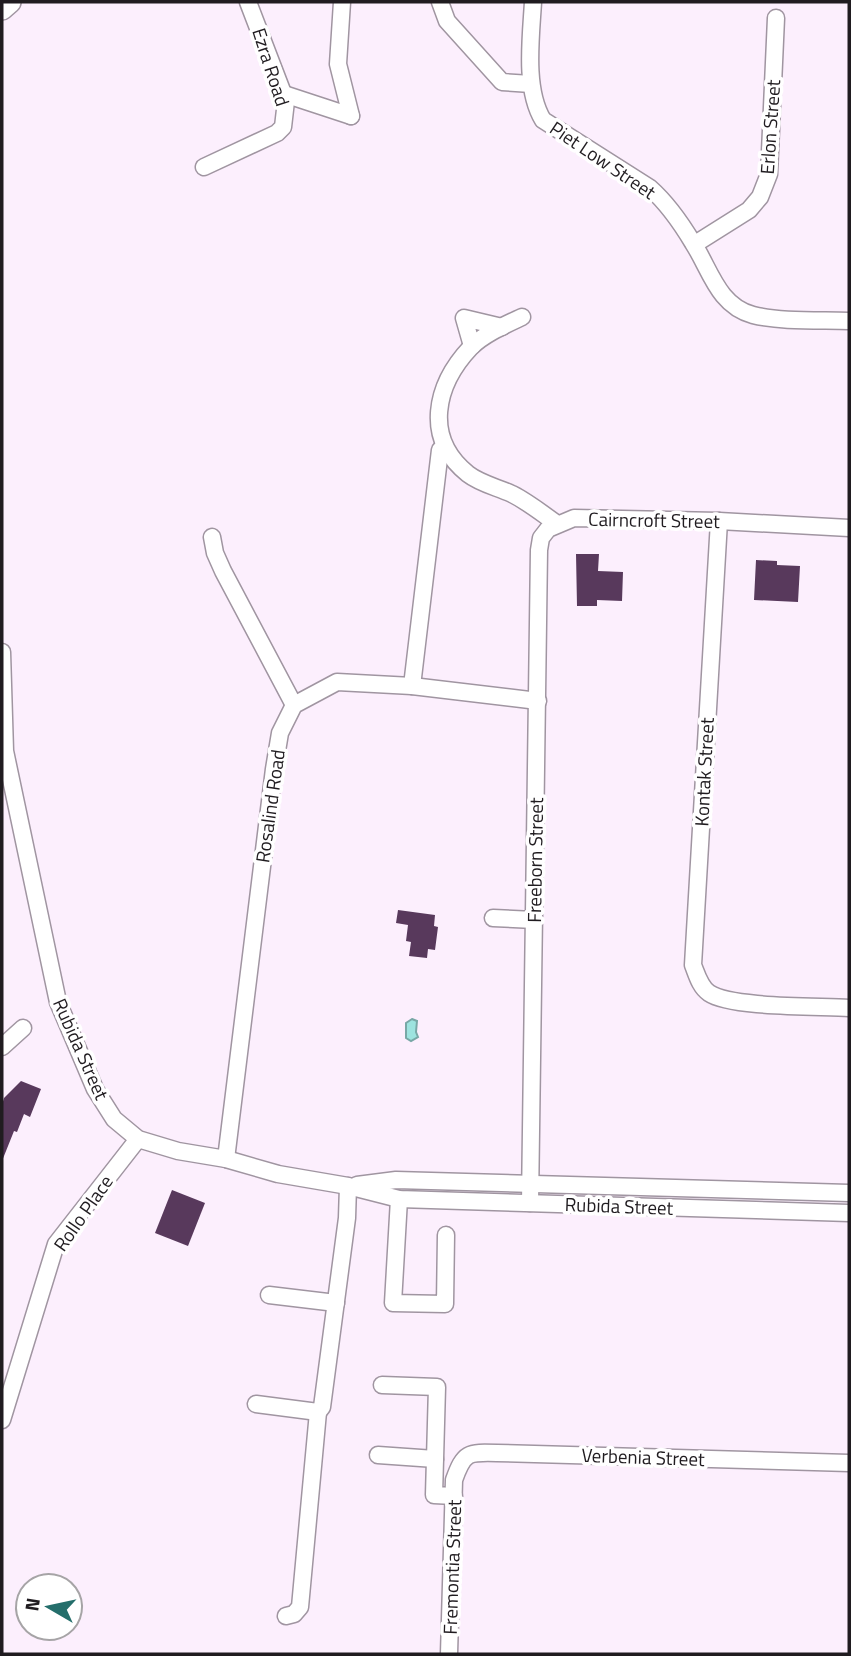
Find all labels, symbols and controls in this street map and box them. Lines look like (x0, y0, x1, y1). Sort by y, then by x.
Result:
street label: Ezra Road (245, 24, 298, 110)
street label: Erlon Street (752, 78, 787, 175)
street label: Piet Low Street (544, 113, 662, 206)
street label: Cairncroft Street (588, 504, 720, 535)
street label: Kontak Street (686, 716, 721, 827)
street label: Rosalind Road (247, 747, 292, 864)
street label: Freeborn Street (519, 797, 550, 923)
street label: Rubida Street (46, 993, 117, 1105)
street label: Rollo Place (46, 1169, 120, 1257)
street label: Rubida Street (564, 1189, 674, 1222)
street label: Verbenia Street (581, 1440, 705, 1473)
street label: Fremontia Street (435, 1499, 468, 1635)
north arrow (14, 1572, 84, 1642)
text: N (16, 1595, 47, 1613)

